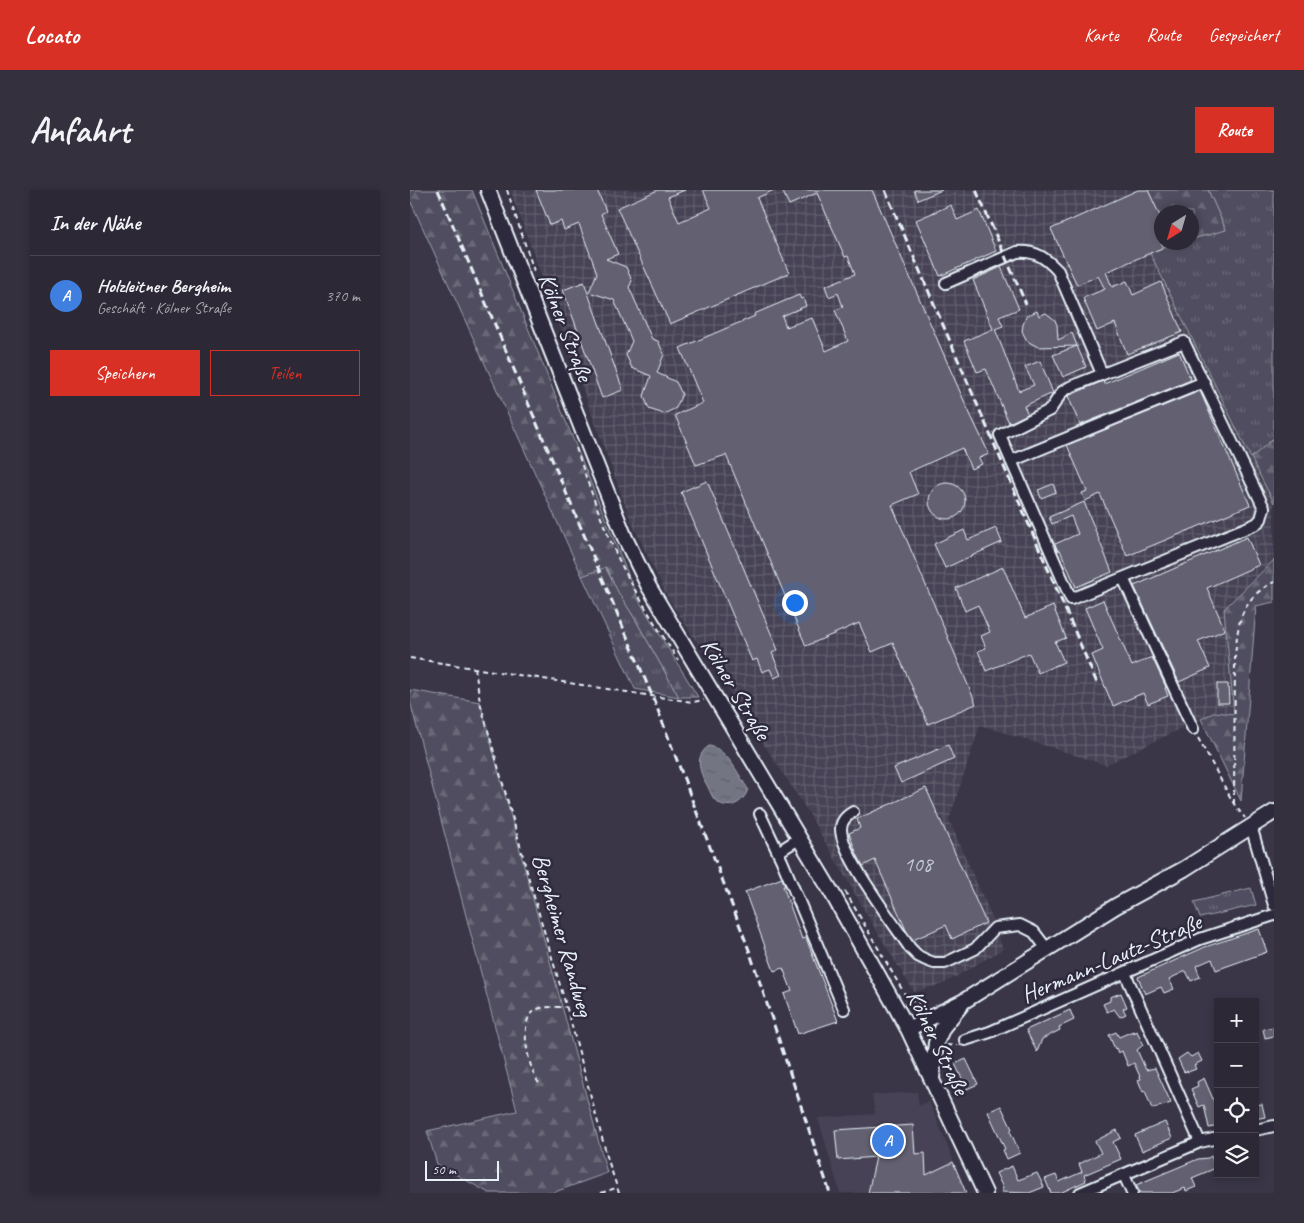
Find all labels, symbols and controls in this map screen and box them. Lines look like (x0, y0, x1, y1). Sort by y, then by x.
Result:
text: Locato (25, 20, 79, 50)
text: Karte (1084, 24, 1119, 46)
text: Route (1147, 24, 1181, 46)
text: Gespeichert (1209, 24, 1279, 46)
button: Route (1195, 107, 1274, 153)
text: Anfahrt (30, 108, 130, 153)
north arrow (1154, 205, 1199, 250)
text: In der Nähe (50, 210, 140, 236)
street label: Kölner Straße (532, 269, 601, 387)
text: Holzleitner Bergheim (97, 274, 230, 298)
text: A (62, 286, 70, 306)
text: 370 m (326, 286, 360, 306)
text: Geschäft · Kölner Straße (97, 298, 231, 318)
button: Speichern (50, 350, 200, 396)
button: Teilen (210, 350, 360, 396)
your location (782, 590, 808, 616)
street label: Kölner Straße (694, 633, 779, 747)
street label: Bergheimer Randweg (525, 850, 601, 1021)
house number: 108 (904, 851, 935, 877)
street label: Hermann-Lautz-Straße (1016, 906, 1208, 1010)
street label: Kölner Straße (900, 985, 977, 1101)
map controls (1214, 998, 1259, 1178)
button: + (1214, 998, 1259, 1043)
button: − (1214, 1043, 1259, 1088)
button: locate (1214, 1088, 1259, 1133)
pin: A (872, 1122, 904, 1160)
button: layers (1214, 1133, 1259, 1178)
scale bar (425, 1158, 499, 1181)
text: 50 m (432, 1161, 456, 1178)

